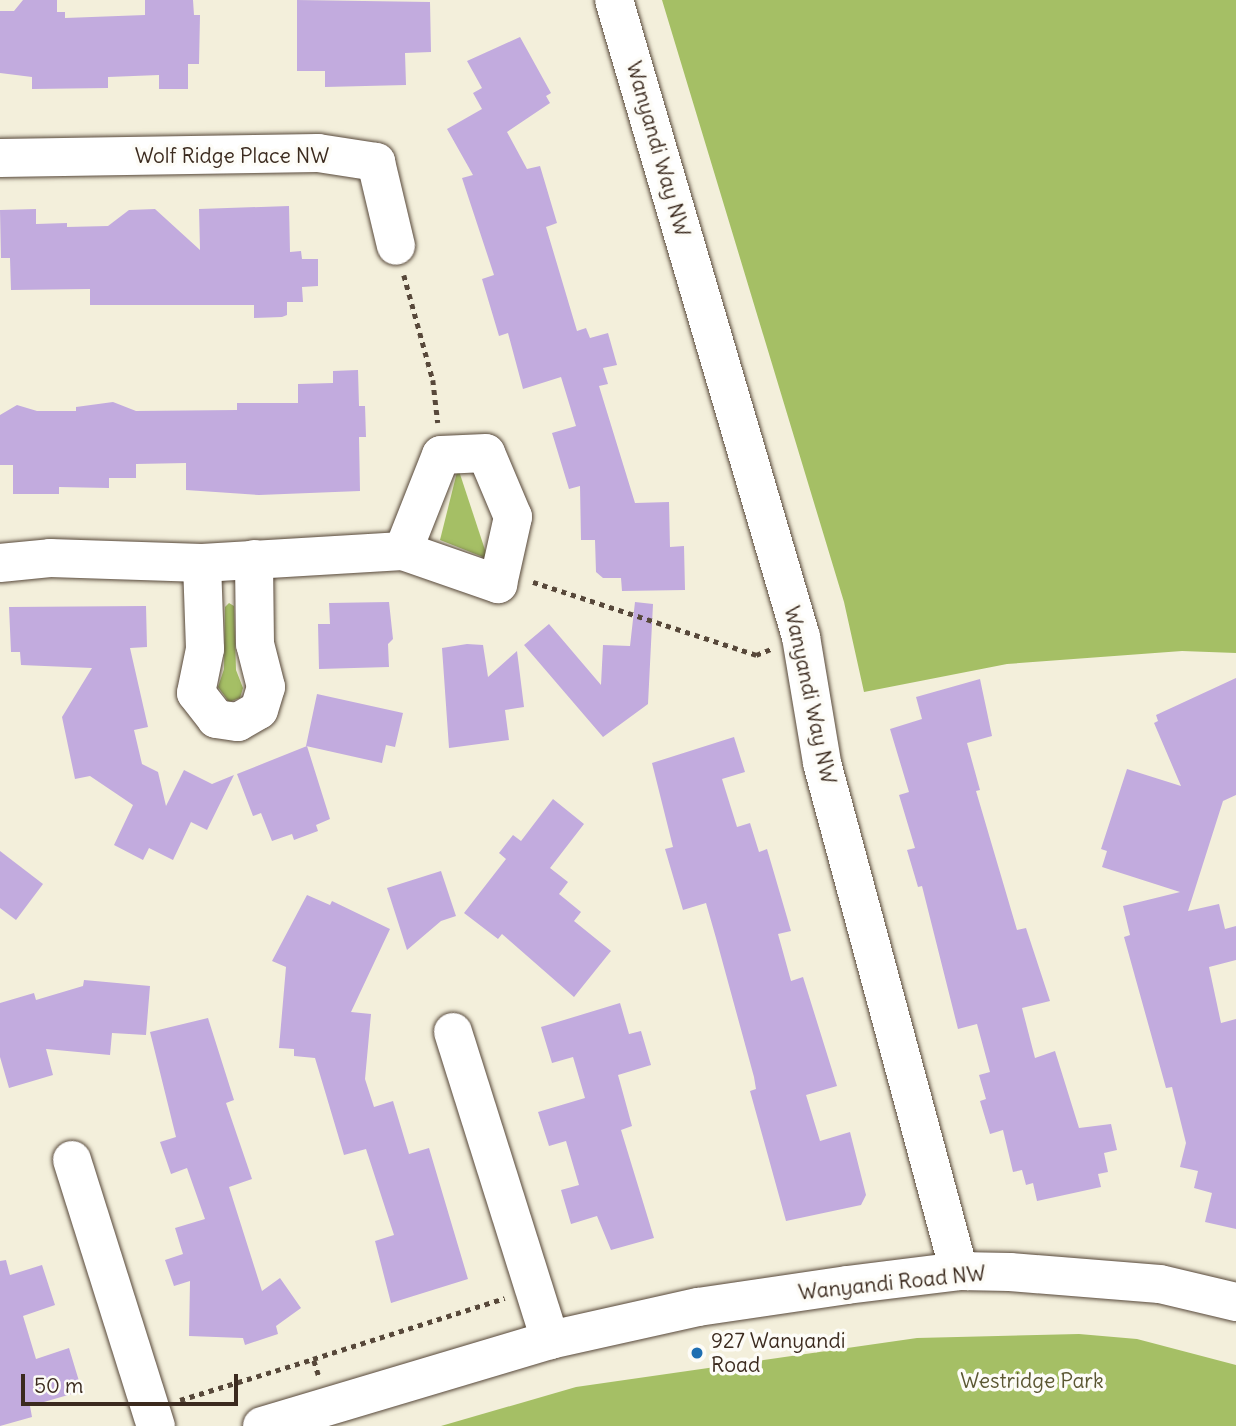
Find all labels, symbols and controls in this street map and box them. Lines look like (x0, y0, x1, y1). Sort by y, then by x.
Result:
street label: Wanyandi Way NW (621, 58, 695, 240)
street label: Wolf Ridge Place NW (135, 143, 329, 169)
street label: Wanyandi Way NW (779, 604, 841, 786)
street label: Wanyandi Road NW (797, 1261, 987, 1305)
place label: 927 Wanyandi Road (711, 1328, 845, 1378)
marker: 927 Wanyandi Road (689, 1345, 705, 1361)
scale bar (24, 1360, 242, 1404)
park label: Westridge Park (960, 1368, 1104, 1394)
text: 50 m (34, 1372, 83, 1399)

